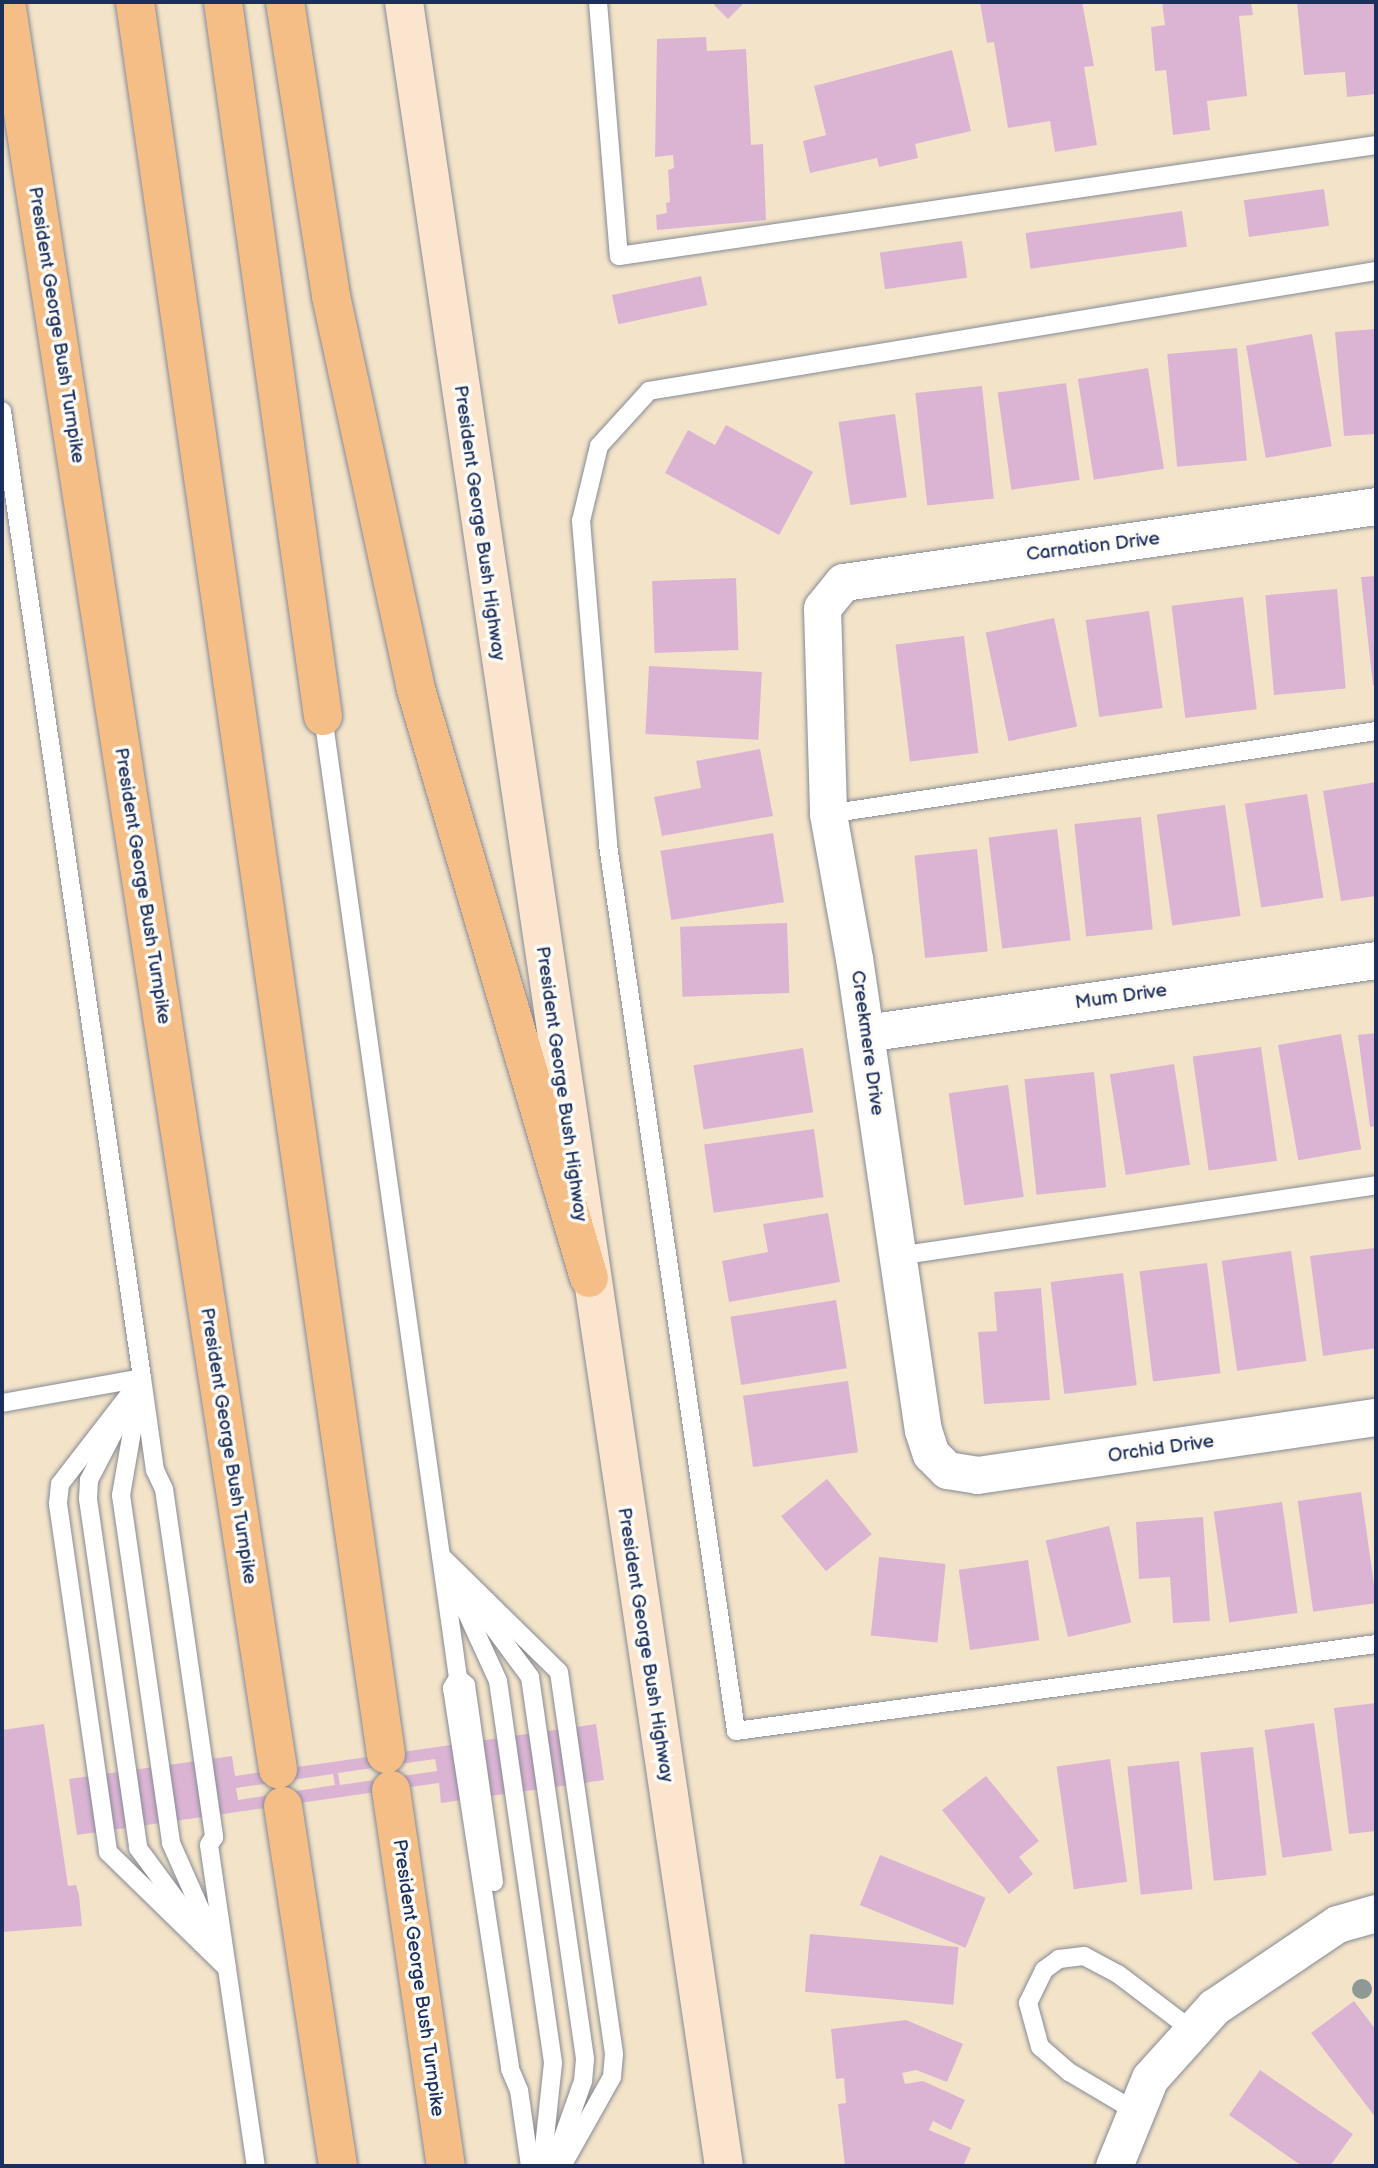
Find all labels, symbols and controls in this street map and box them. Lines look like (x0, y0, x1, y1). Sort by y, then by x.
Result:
street label: President George Bush Turnpike (23, 185, 89, 465)
street label: President George Bush Highway (448, 384, 510, 662)
street label: Carnation Drive (1025, 528, 1161, 566)
street label: President George Bush Turnpike (109, 746, 175, 1026)
street label: President George Bush Highway (530, 945, 592, 1223)
street label: Creekmere Drive (846, 969, 888, 1117)
street label: Mum Drive (1074, 979, 1168, 1015)
street label: President George Bush Turnpike (195, 1306, 261, 1586)
street label: Orchid Drive (1107, 1430, 1215, 1468)
street label: President George Bush Highway (612, 1506, 678, 1784)
street label: President George Bush Turnpike (387, 1838, 449, 2118)

